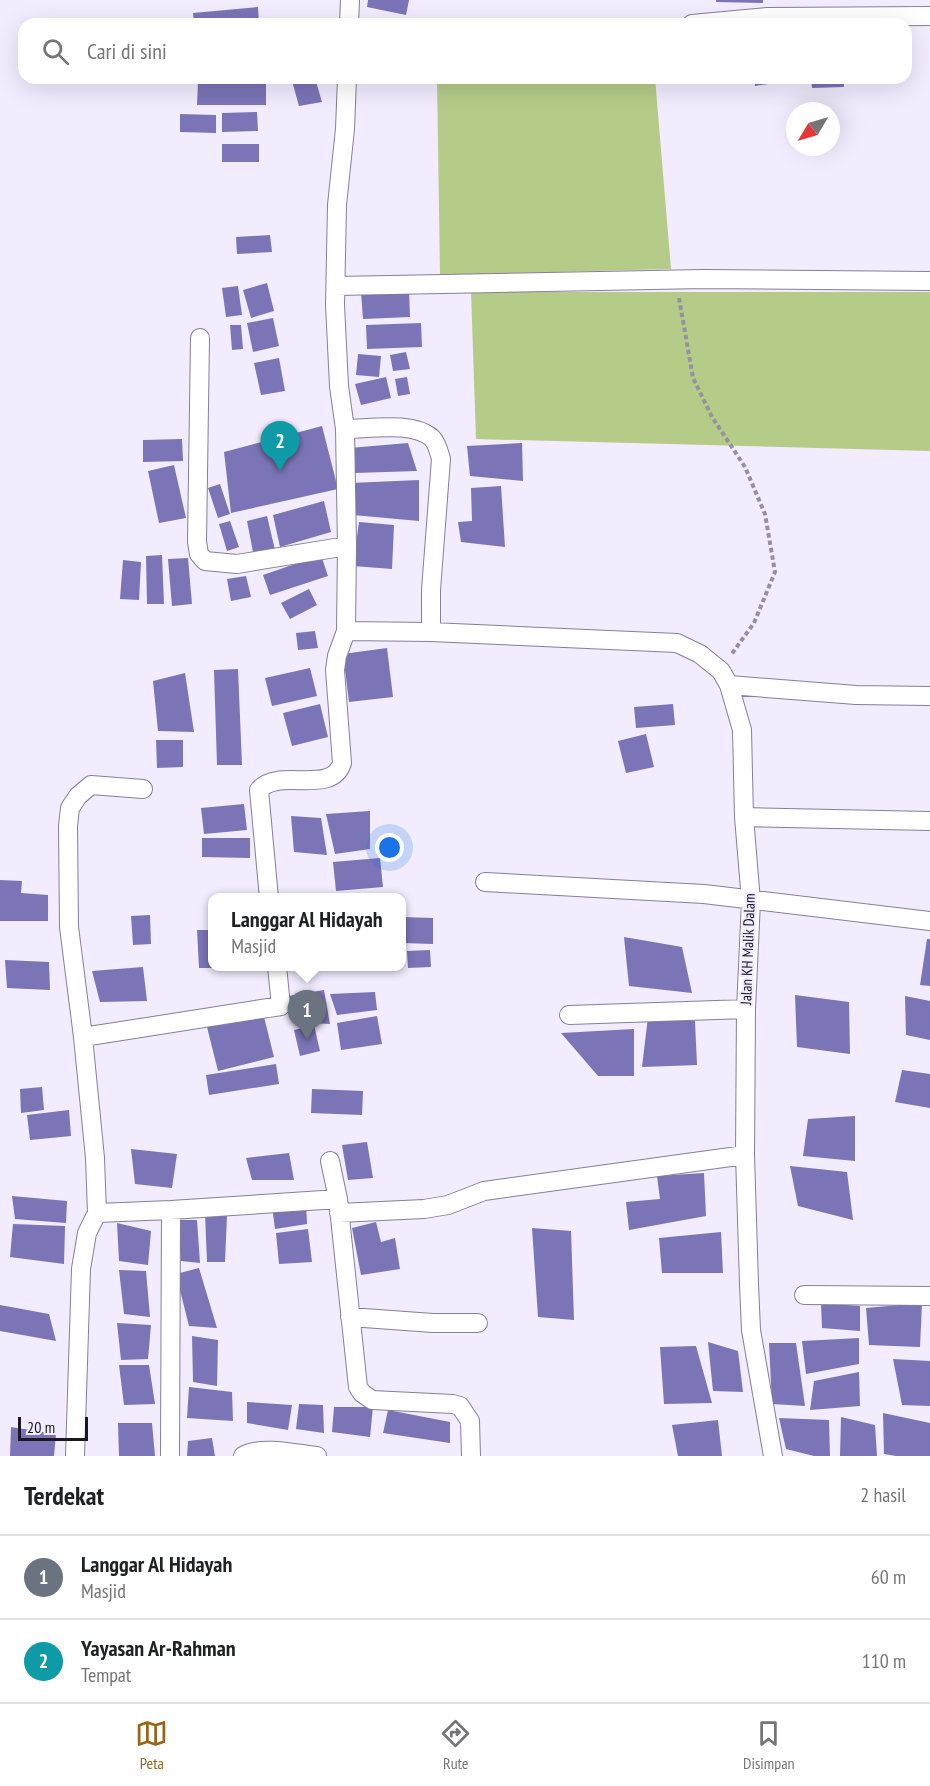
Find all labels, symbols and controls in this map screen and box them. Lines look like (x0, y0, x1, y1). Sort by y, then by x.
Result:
search box (18, 18, 912, 84)
icon: search (39, 35, 72, 68)
text: Cari di sini (87, 37, 167, 65)
north arrow (786, 102, 840, 156)
pin: 2 (260, 422, 300, 471)
your location (375, 833, 404, 862)
popup (208, 893, 406, 971)
street label: Jalan KH Malik Dalam (736, 893, 759, 1006)
text: Langgar Al Hidayah (231, 905, 383, 933)
text: Masjid (231, 933, 276, 959)
pin: 1 (288, 990, 326, 1040)
scale bar (18, 1414, 88, 1442)
text: 20 m (27, 1417, 55, 1437)
text: Terdekat (24, 1479, 104, 1512)
text: 2 hasil (860, 1482, 906, 1508)
text: Langgar Al Hidayah (81, 1550, 232, 1578)
text: 1 (39, 1564, 48, 1590)
text: 60 m (871, 1564, 906, 1590)
text: Masjid (81, 1578, 126, 1604)
text: Yayasan Ar-Rahman (81, 1634, 236, 1662)
text: 2 (39, 1648, 48, 1674)
text: 110 m (862, 1648, 906, 1674)
text: Tempat (81, 1662, 131, 1688)
tab: Peta (135, 1717, 168, 1773)
tab: Rute (439, 1717, 472, 1773)
tab: Disimpan (743, 1717, 795, 1773)

